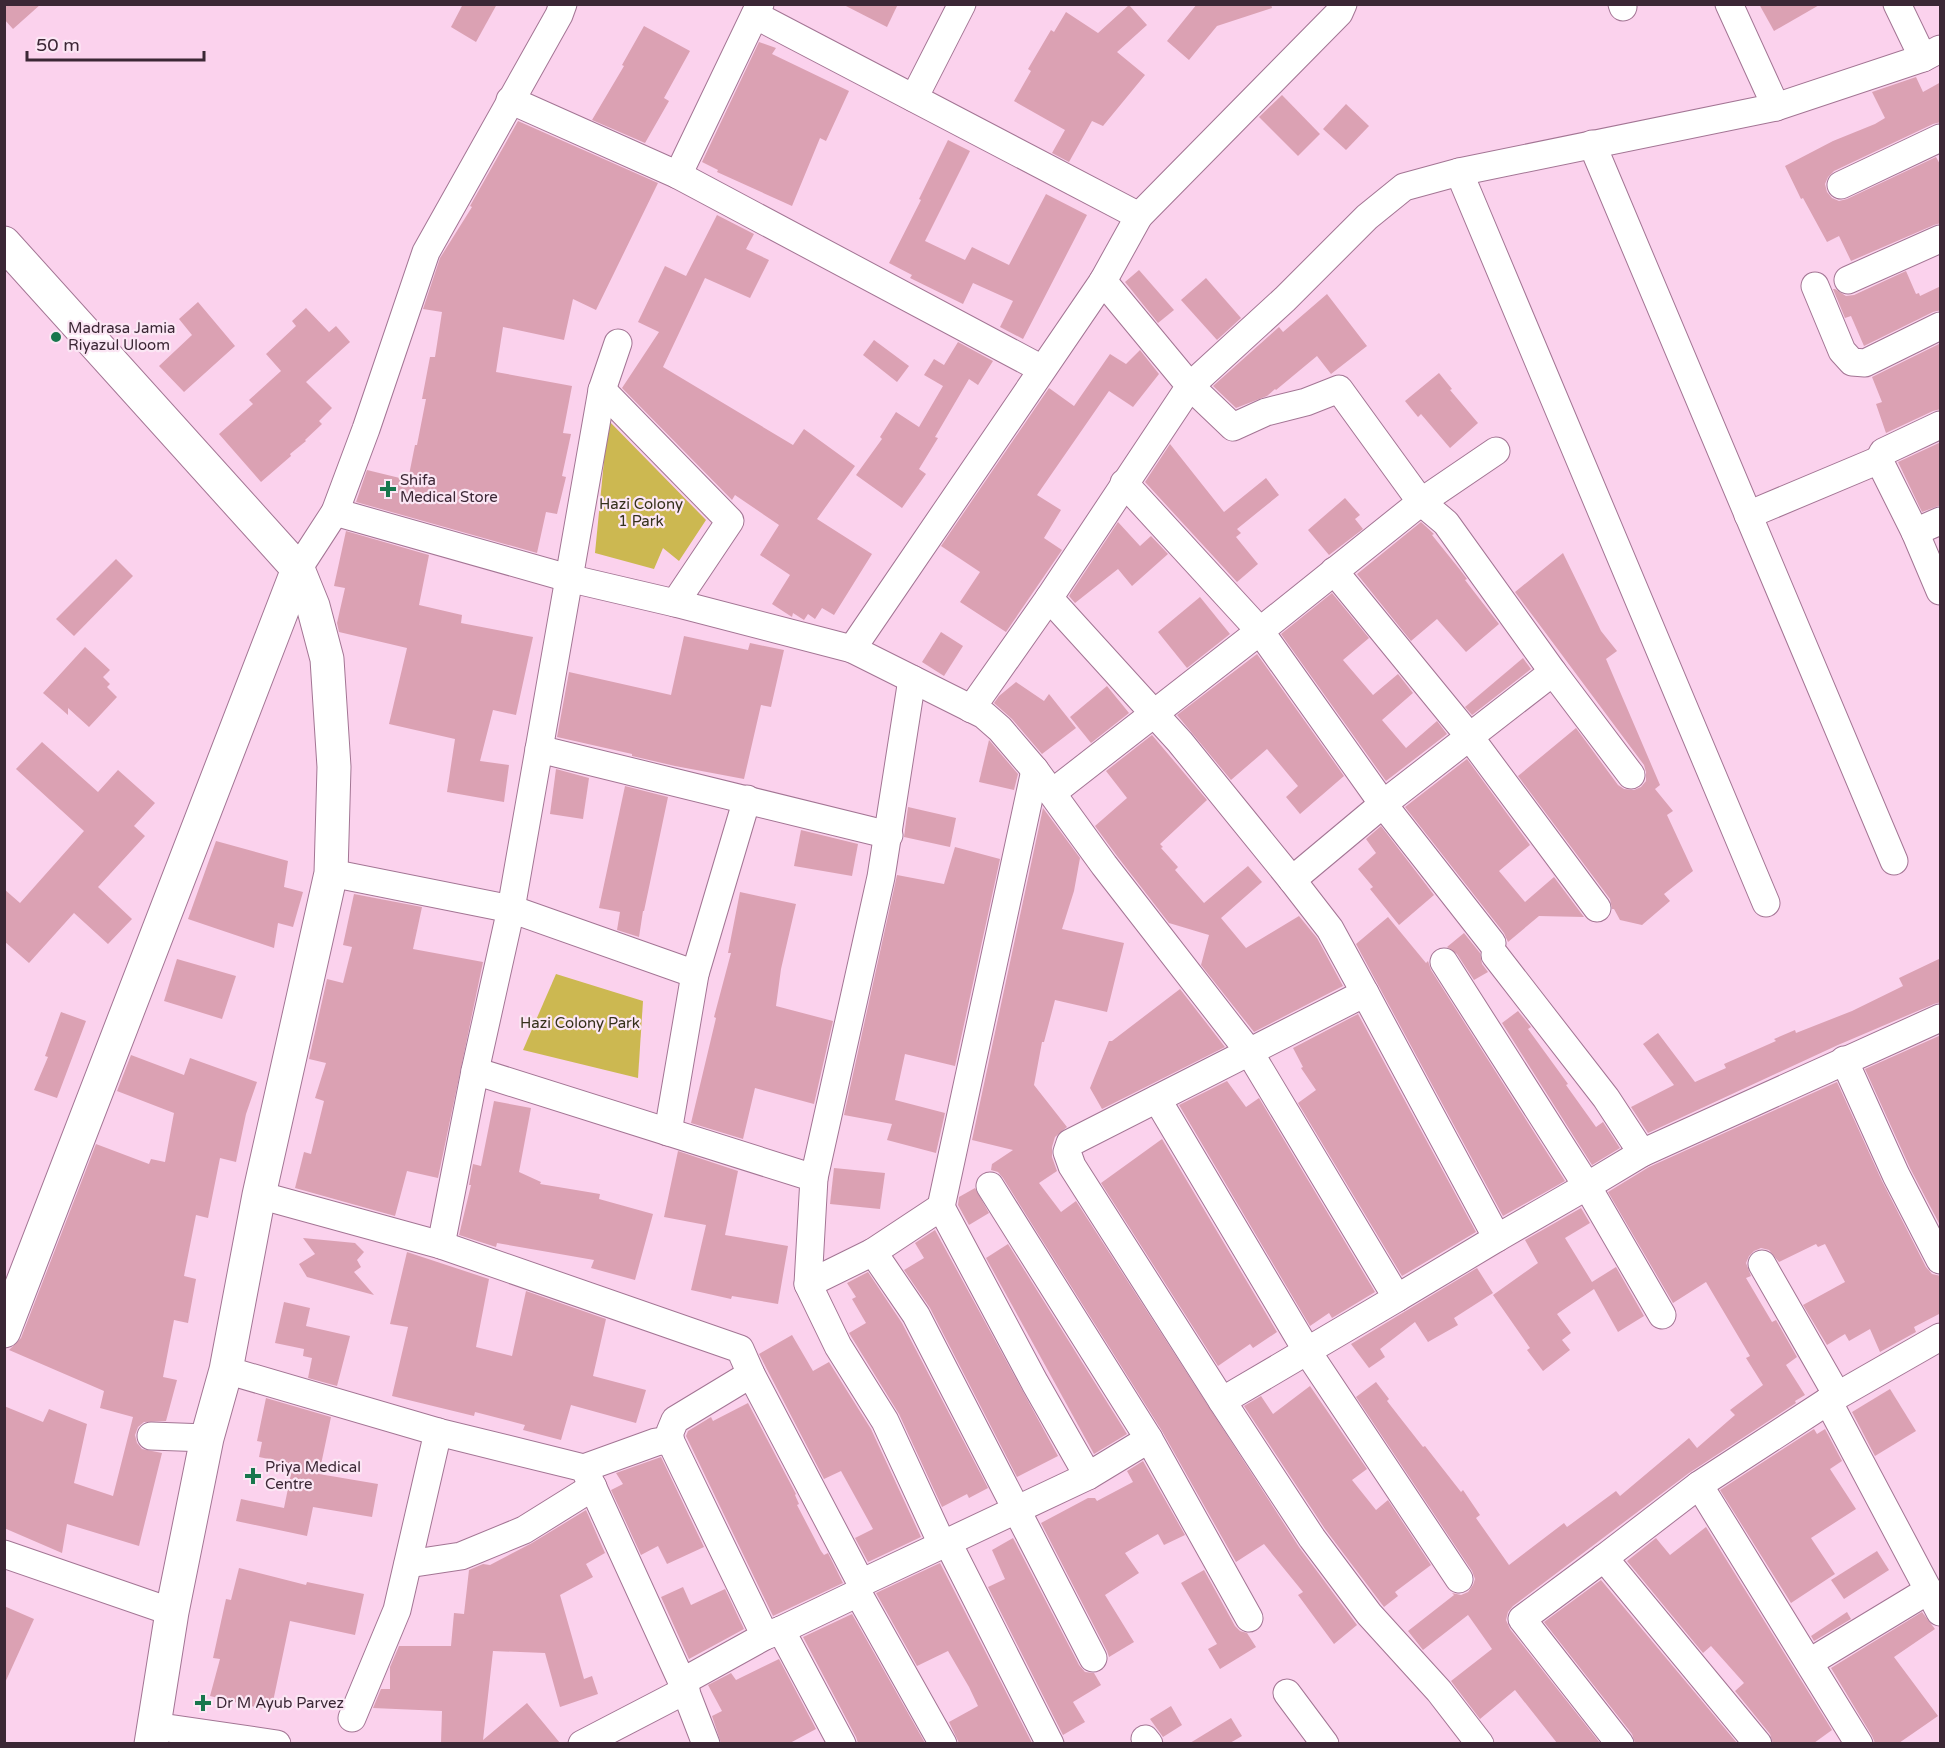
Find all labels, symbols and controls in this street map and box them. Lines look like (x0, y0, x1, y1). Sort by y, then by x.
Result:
scale bar (27, 24, 204, 62)
text: 50 m (36, 34, 80, 56)
place label: Madrasa Jamia Riyazul Uloom (68, 319, 175, 354)
marker: Madrasa Jamia Riyazul Uloom (49, 330, 63, 344)
place label: Shifa Medical Store (400, 471, 498, 506)
marker: Shifa Medical Store (381, 482, 395, 496)
park label: Hazi Colony 1 Park (599, 495, 683, 530)
park label: Hazi Colony Park (520, 1014, 640, 1032)
place label: Priya Medical Centre (265, 1458, 361, 1493)
marker: Priya Medical Centre (246, 1469, 260, 1483)
marker: Dr M Ayub Parvez (194, 1694, 212, 1712)
place label: Dr M Ayub Parvez (216, 1694, 344, 1712)

